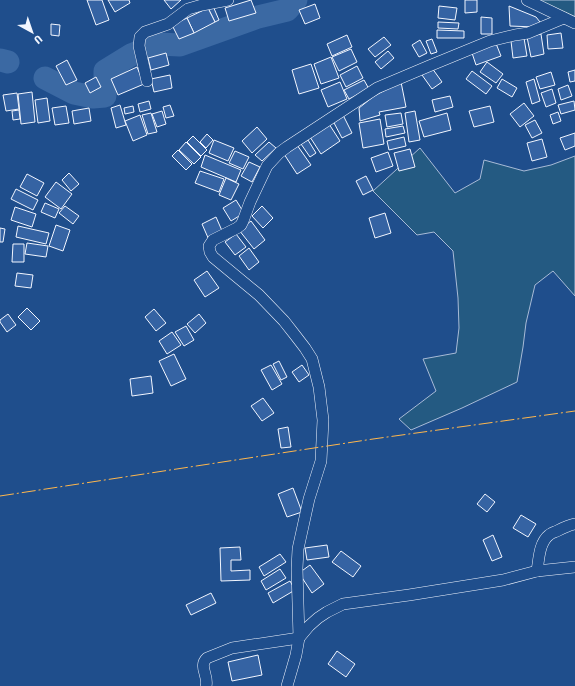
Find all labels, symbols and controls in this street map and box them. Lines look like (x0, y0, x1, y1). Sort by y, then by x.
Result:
north arrow (12, 12, 52, 52)
text: U (31, 32, 45, 46)

